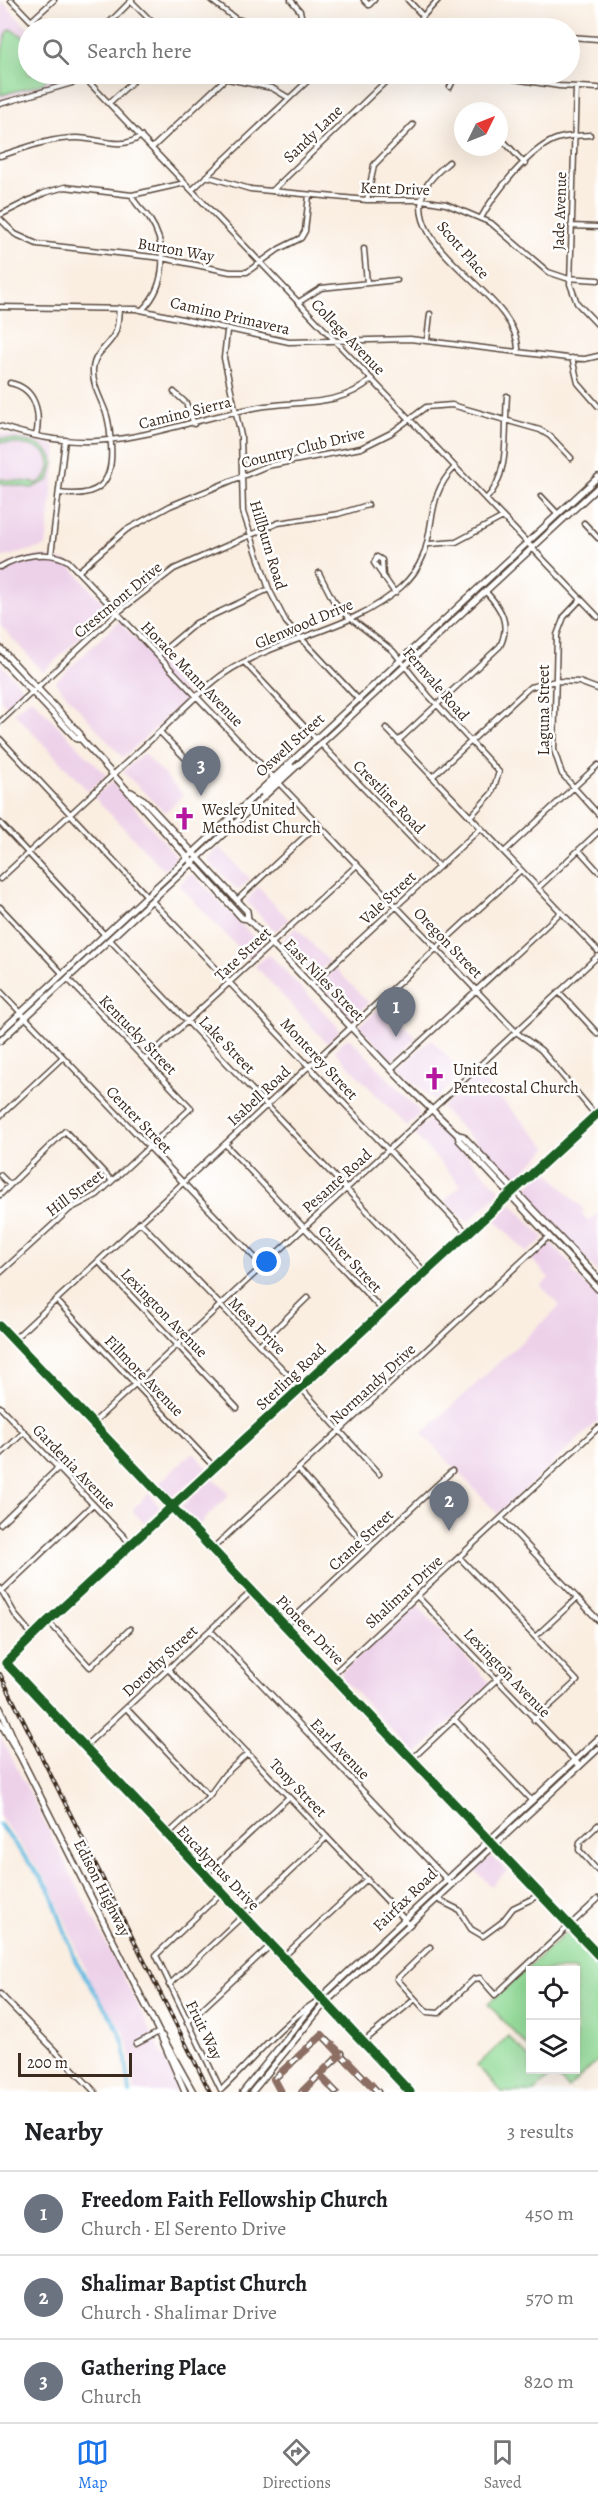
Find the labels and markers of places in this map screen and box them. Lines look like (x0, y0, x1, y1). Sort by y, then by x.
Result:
pin: 3 (182, 746, 220, 796)
place label: Wesley United Methodist Church (201, 799, 321, 839)
church icon: Wesley United Methodist Church (171, 806, 197, 832)
pin: 1 (376, 988, 416, 1037)
place label: United Pentecostal Church (453, 1059, 579, 1099)
church icon: United Pentecostal Church (422, 1066, 448, 1092)
pin: 2 (430, 1482, 468, 1531)

